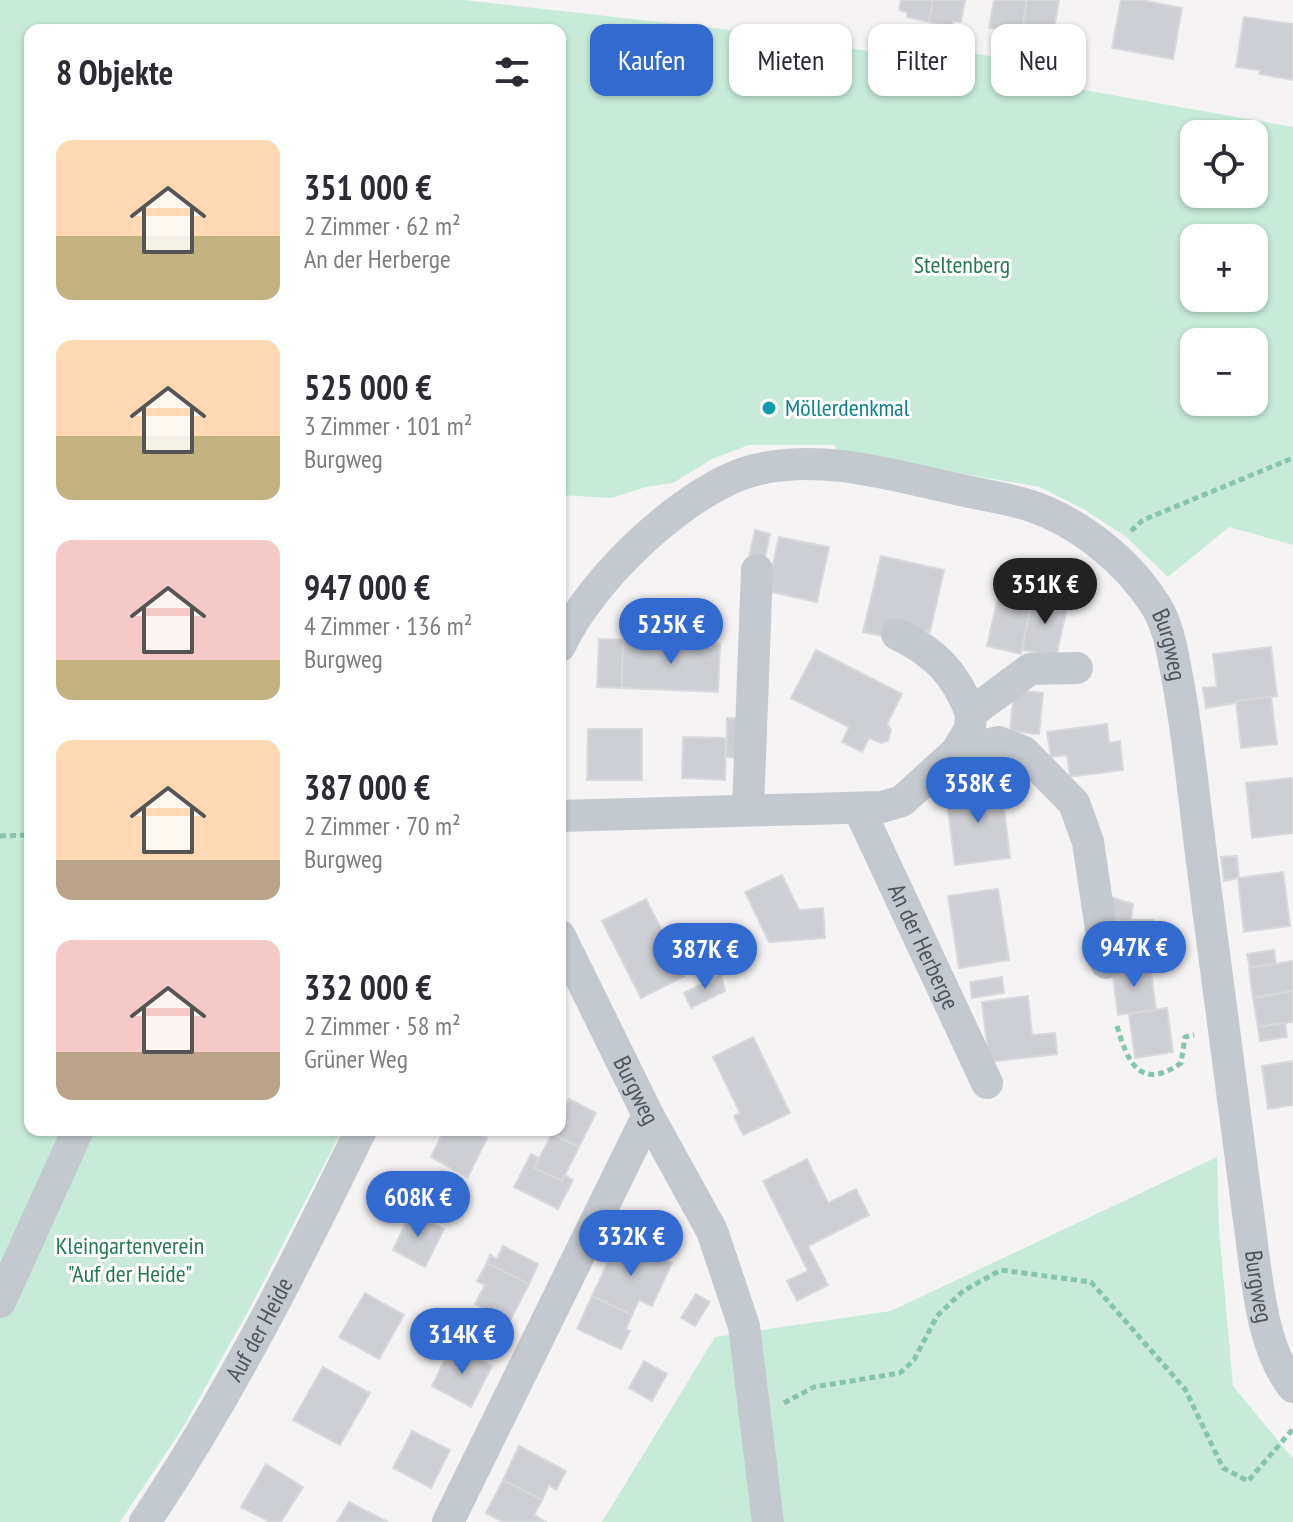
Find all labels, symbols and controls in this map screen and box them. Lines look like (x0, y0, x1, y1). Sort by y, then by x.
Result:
chip: Kaufen (590, 24, 713, 96)
chip: Mieten (729, 24, 852, 96)
chip: Filter (868, 24, 975, 96)
chip: Neu (991, 24, 1086, 96)
text: 8 Objekte (56, 50, 173, 94)
icon: filters (490, 50, 534, 94)
map controls (1180, 120, 1268, 416)
button: locate (1180, 120, 1268, 208)
text: 351 000 € (304, 165, 432, 209)
icon: home (120, 172, 216, 268)
text: 2 Zimmer · 62 m² (304, 209, 461, 242)
button: + (1180, 224, 1268, 312)
text: An der Herberge (304, 242, 451, 275)
park label: Steltenberg (914, 249, 1010, 280)
button: − (1180, 328, 1268, 416)
text: 525 000 € (304, 365, 432, 409)
icon: home (120, 372, 216, 468)
place label: Möllerdenkmal (785, 392, 910, 423)
marker: Möllerdenkmal (760, 399, 778, 417)
text: 3 Zimmer · 101 m² (304, 409, 472, 442)
text: Burgweg (304, 442, 383, 475)
pin: 351K € (980, 558, 1110, 626)
text: 947 000 € (304, 565, 430, 609)
text: 351K € (1011, 567, 1079, 600)
icon: home (120, 572, 216, 668)
pin: 525K € (606, 598, 736, 666)
street label: Burgweg (1145, 604, 1194, 683)
text: 525K € (637, 607, 705, 640)
text: 4 Zimmer · 136 m² (304, 609, 472, 642)
text: Burgweg (304, 642, 383, 675)
pin: 358K € (913, 757, 1043, 825)
text: 387 000 € (304, 765, 430, 809)
text: 358K € (944, 766, 1012, 799)
icon: home (120, 772, 216, 868)
text: 2 Zimmer · 70 m² (304, 809, 461, 842)
text: Burgweg (304, 842, 383, 875)
street label: An der Herberge (881, 879, 967, 1014)
pin: 947K € (1069, 921, 1199, 989)
pin: 387K € (640, 923, 770, 991)
text: 947K € (1100, 930, 1168, 963)
text: 387K € (671, 932, 739, 965)
text: 332 000 € (304, 965, 432, 1009)
icon: home (120, 972, 216, 1068)
text: 2 Zimmer · 58 m² (304, 1009, 461, 1042)
text: Grüner Weg (304, 1042, 408, 1075)
street label: Burgweg (606, 1051, 666, 1130)
pin: 608K € (353, 1171, 483, 1239)
text: 608K € (384, 1180, 452, 1213)
pin: 332K € (566, 1210, 696, 1278)
text: 332K € (597, 1219, 665, 1252)
park label: Kleingartenverein "Auf der Heide" (56, 1230, 204, 1289)
street label: Burgweg (1238, 1249, 1280, 1326)
street label: Auf der Heide (218, 1272, 300, 1387)
pin: 314K € (397, 1308, 527, 1376)
text: 314K € (428, 1317, 496, 1350)

